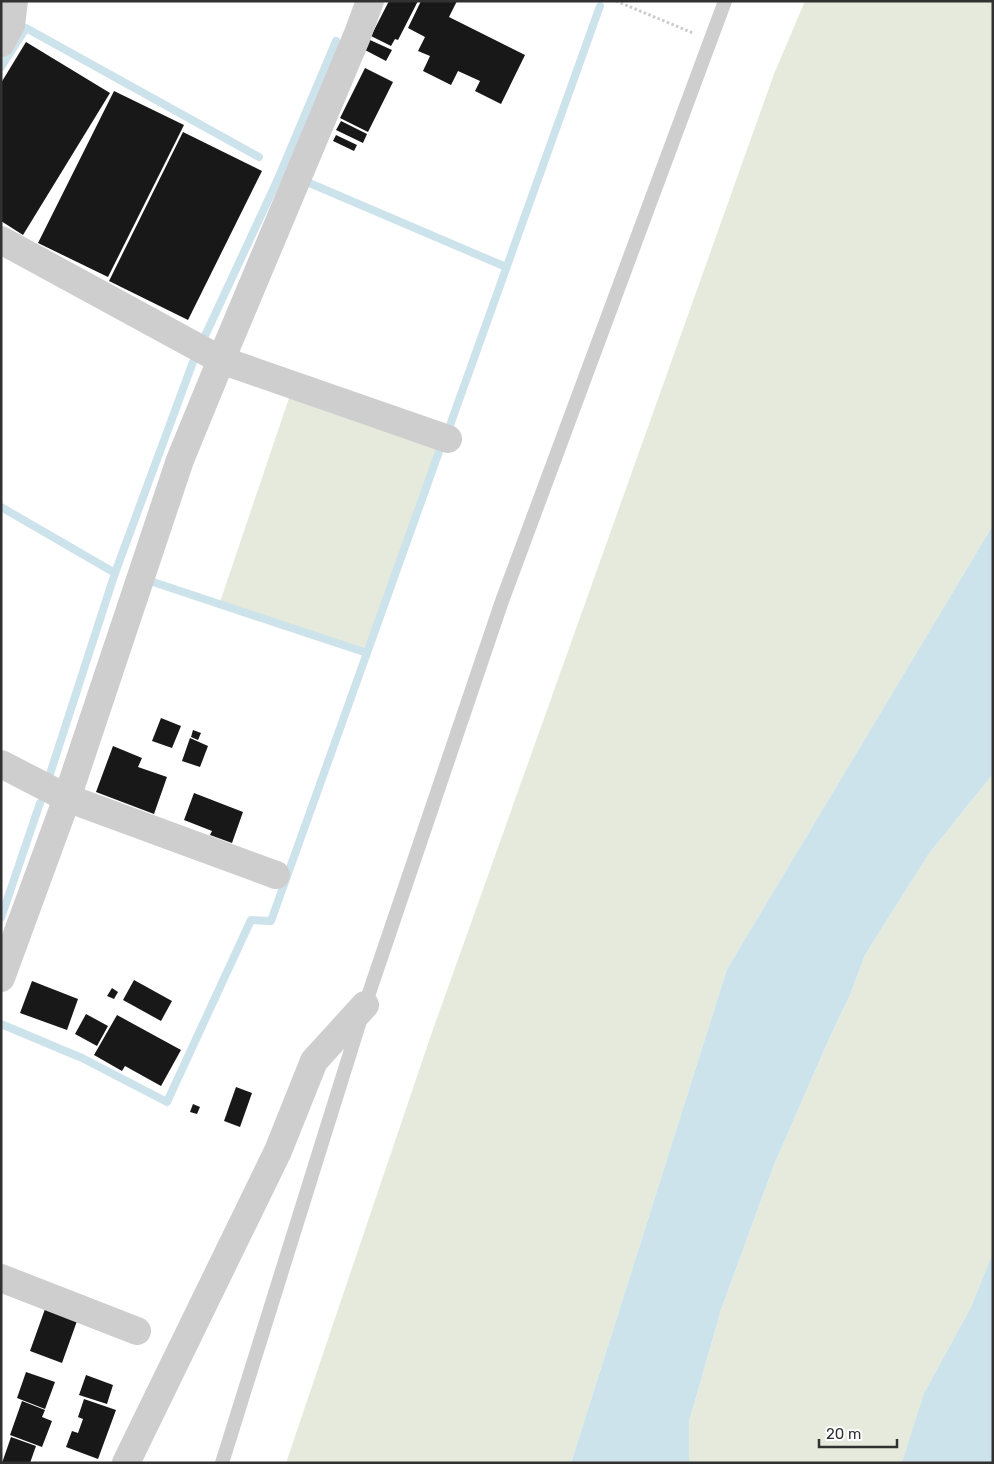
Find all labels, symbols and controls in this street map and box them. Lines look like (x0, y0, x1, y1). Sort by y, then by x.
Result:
scale bar (819, 1416, 896, 1448)
text: 20 m (826, 1425, 861, 1443)

